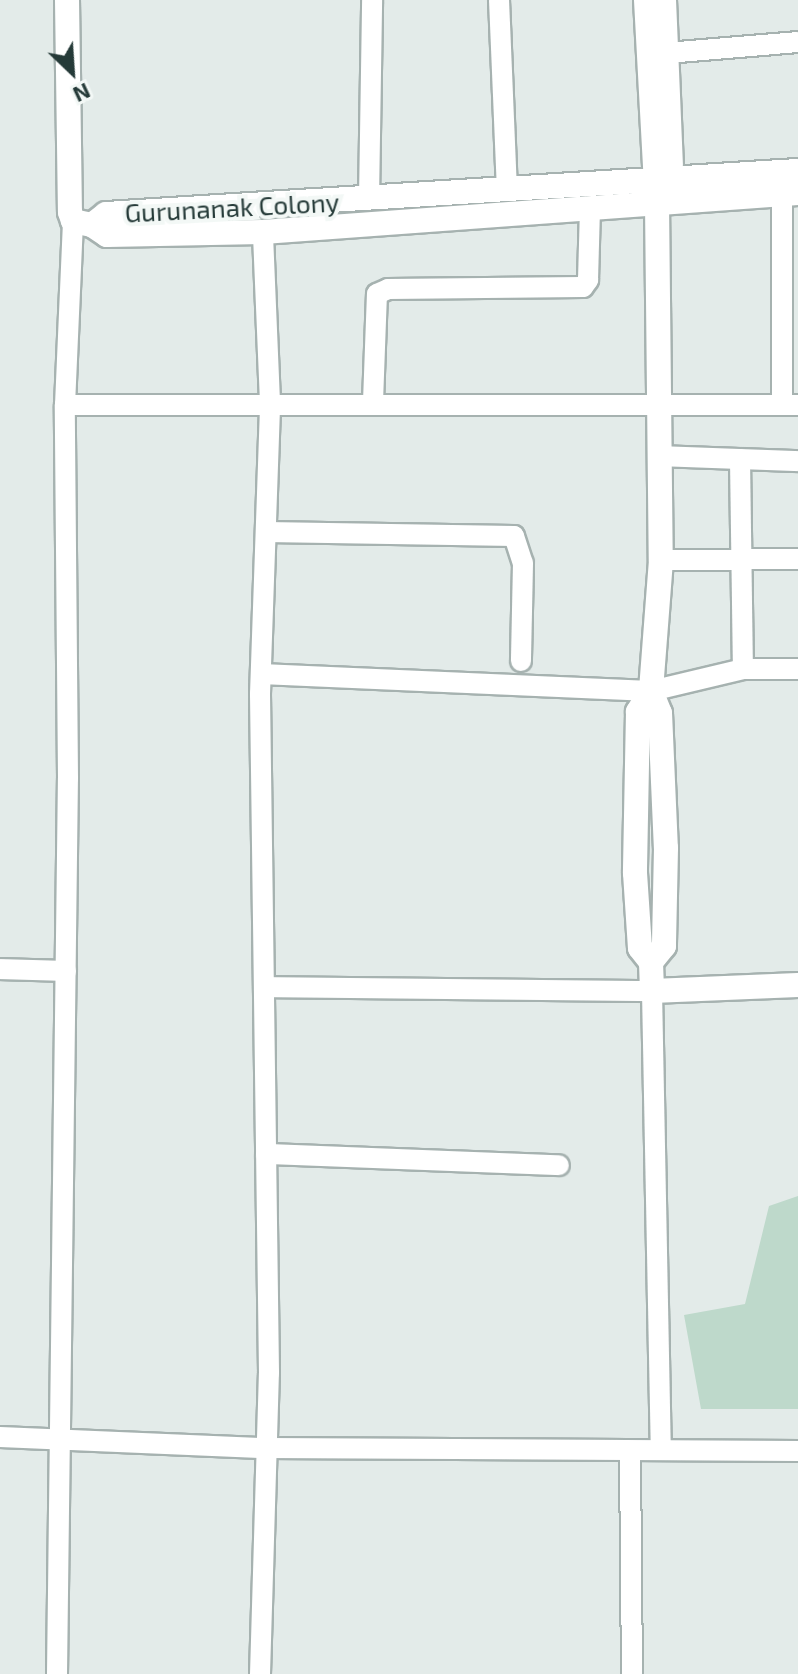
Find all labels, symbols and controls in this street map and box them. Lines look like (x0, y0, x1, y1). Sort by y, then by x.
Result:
north arrow (32, 32, 112, 112)
text: N (69, 79, 95, 109)
street label: Gurunanak Colony (124, 186, 340, 228)

